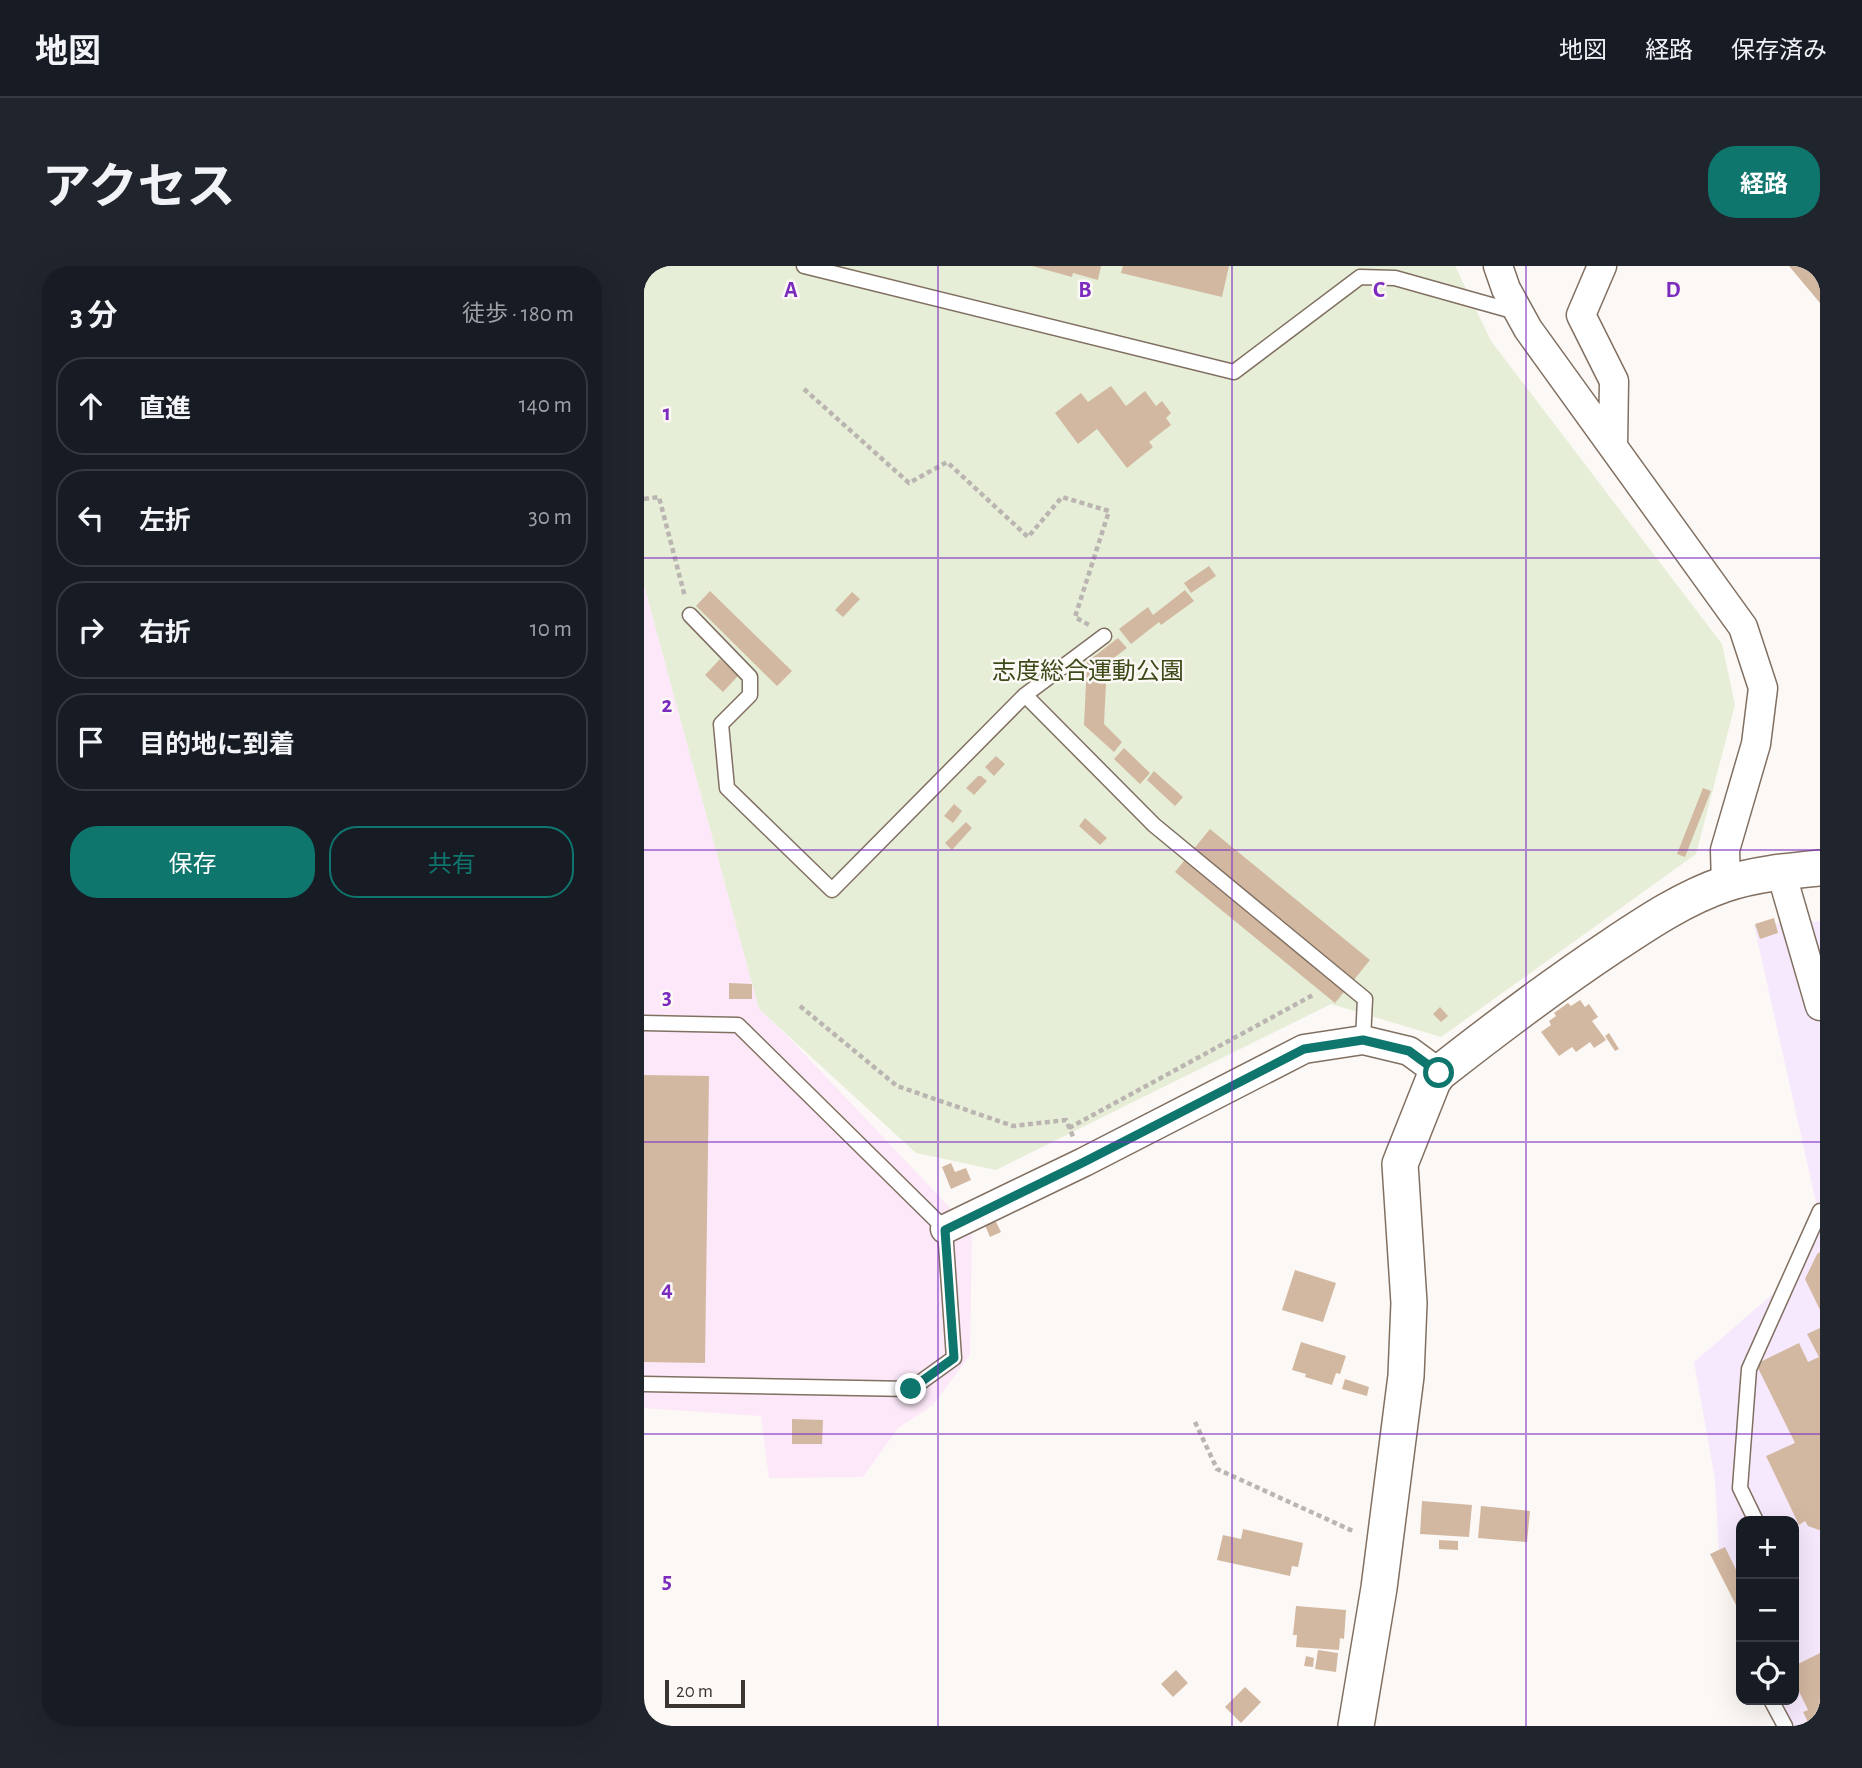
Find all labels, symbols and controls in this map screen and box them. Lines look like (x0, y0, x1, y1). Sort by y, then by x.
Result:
text: 地図 (35, 36, 101, 69)
text: 地図 (1559, 39, 1607, 63)
text: 経路 (1645, 39, 1693, 63)
text: 保存済み (1731, 39, 1827, 63)
button: 経路 (1708, 146, 1820, 218)
text: アクセス (42, 164, 236, 213)
text: A (784, 279, 798, 302)
text: B (1078, 279, 1092, 302)
text: C (1373, 279, 1385, 302)
text: D (1665, 279, 1681, 302)
text: 3 分 (70, 301, 117, 331)
text: 徒歩 · 180 m (462, 303, 574, 326)
icon: ahead (72, 387, 110, 425)
text: 140 m (519, 394, 572, 417)
text: 直進 (139, 396, 191, 422)
text: 1 (663, 402, 671, 425)
icon: left (72, 499, 110, 537)
text: 30 m (528, 506, 572, 529)
text: 左折 (139, 508, 191, 534)
icon: right (72, 611, 110, 649)
text: 10 m (530, 618, 572, 641)
text: 右折 (139, 620, 191, 646)
park label: 志度総合運動公園 (992, 658, 1184, 684)
text: 2 (662, 694, 673, 717)
icon: arrive (72, 723, 110, 761)
text: 目的地に到着 (139, 732, 295, 758)
button: 保存 (70, 826, 315, 898)
button: 共有 (329, 826, 574, 898)
text: 3 (662, 986, 672, 1009)
route start (1423, 1057, 1454, 1088)
text: 4 (661, 1278, 673, 1301)
route end (895, 1373, 926, 1404)
map controls (1736, 1516, 1799, 1705)
button: + (1736, 1516, 1799, 1579)
text: 5 (662, 1570, 672, 1593)
button: − (1736, 1579, 1799, 1642)
button: locate (1736, 1642, 1799, 1705)
scale bar (665, 1677, 746, 1709)
text: 20 m (676, 1682, 713, 1701)

